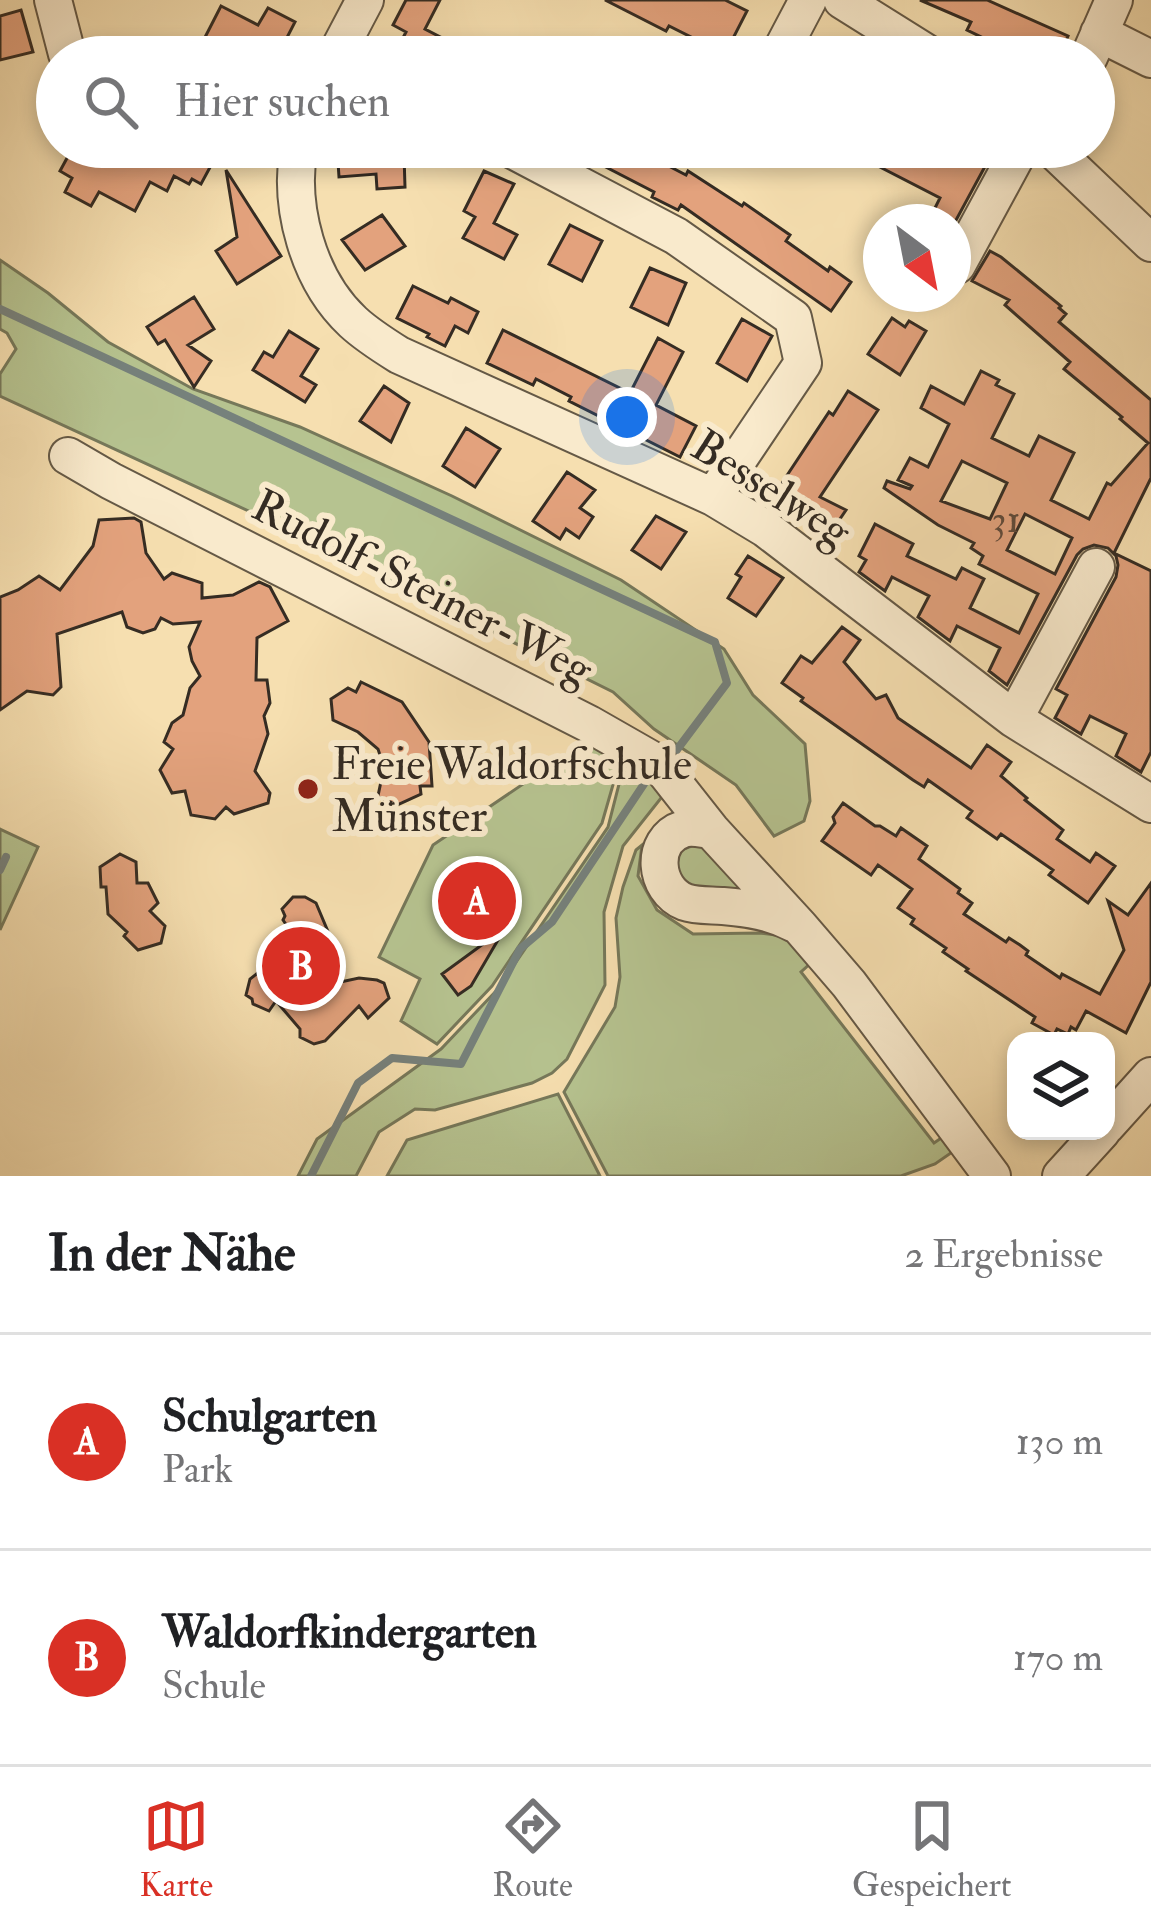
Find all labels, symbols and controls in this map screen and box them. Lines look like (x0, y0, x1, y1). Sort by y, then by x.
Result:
search box (36, 36, 1115, 168)
icon: search (78, 69, 144, 135)
text: Hier suchen (174, 74, 390, 130)
north arrow (863, 204, 971, 312)
your location (597, 387, 657, 447)
street label: Besselweg (681, 418, 862, 560)
street label: Rudolf-Steiner-Weg (242, 478, 602, 698)
house number: 31 (992, 495, 1020, 544)
place label: Freie Waldorfschule Münster (332, 737, 692, 845)
marker: Freie Waldorfschule Münster (295, 776, 321, 802)
pin: A (438, 856, 516, 946)
pin: B (262, 921, 340, 1011)
map controls (1007, 1032, 1115, 1140)
button: layers (1007, 1032, 1115, 1140)
text: In der Nähe (48, 1222, 295, 1286)
text: 2 Ergebnisse (904, 1230, 1103, 1279)
text: Schulgarten (162, 1389, 377, 1445)
text: A (75, 1417, 99, 1466)
text: 130 m (1016, 1417, 1103, 1466)
text: Park (162, 1445, 233, 1494)
text: Waldorfkindergarten (162, 1605, 537, 1661)
text: B (74, 1633, 100, 1682)
text: 170 m (1013, 1633, 1103, 1682)
text: Schule (162, 1661, 266, 1710)
tab: Karte (140, 1793, 213, 1906)
tab: Route (492, 1793, 573, 1906)
tab: Gespeichert (852, 1793, 1011, 1906)

